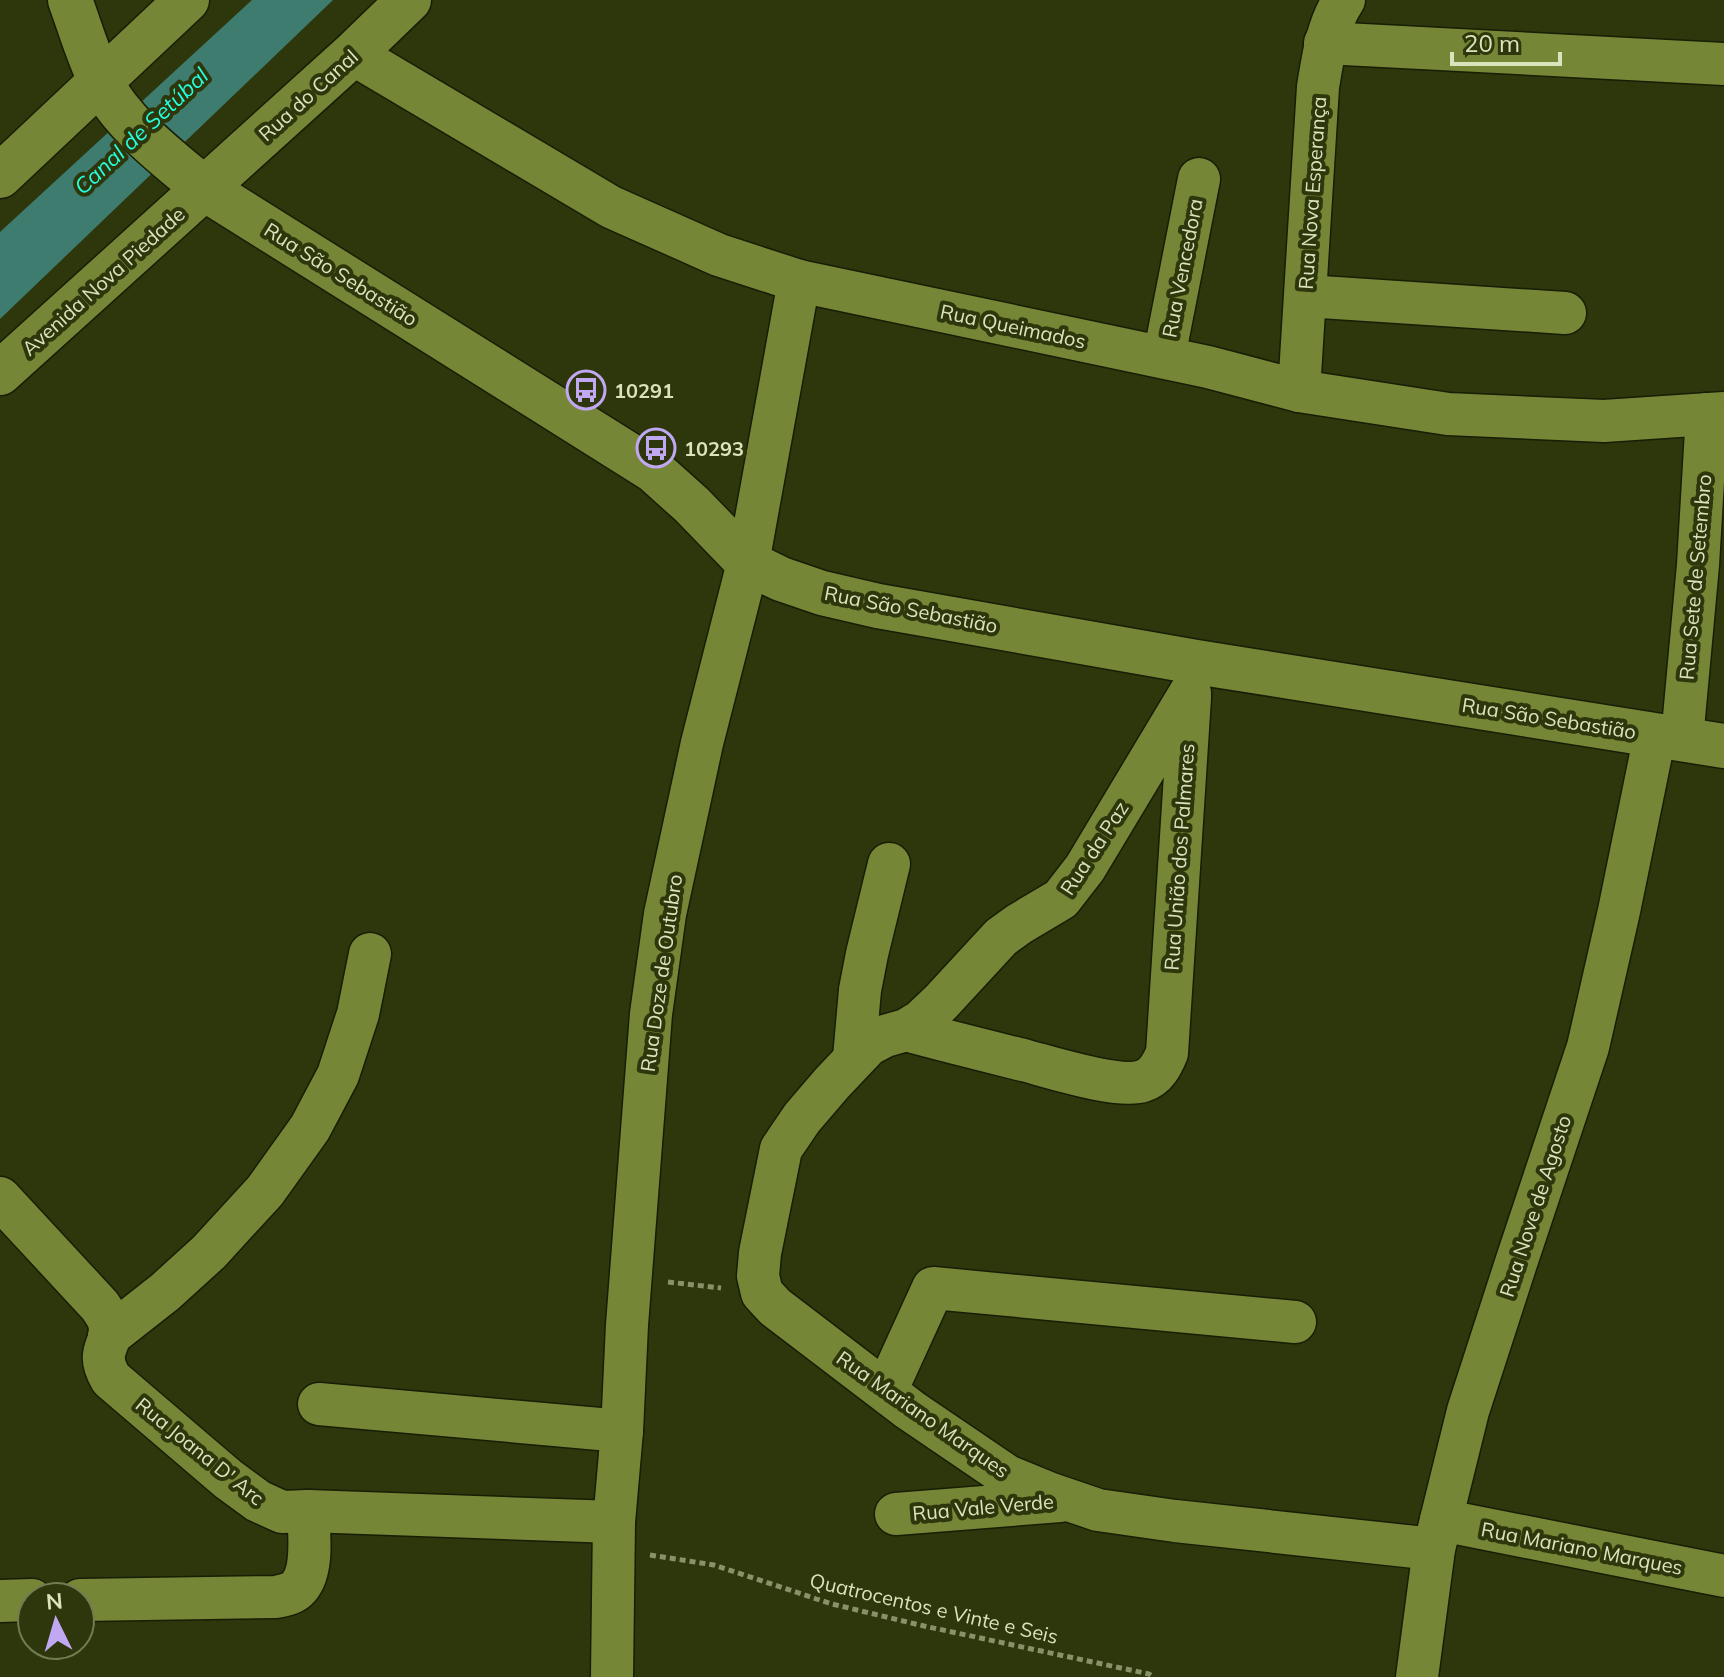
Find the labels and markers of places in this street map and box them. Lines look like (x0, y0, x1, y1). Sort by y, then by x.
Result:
bus stop icon: 10291 (565, 369, 607, 411)
place label: 10291 (614, 378, 674, 403)
bus stop icon: 10293 (635, 427, 677, 469)
place label: 10293 (684, 436, 744, 461)

